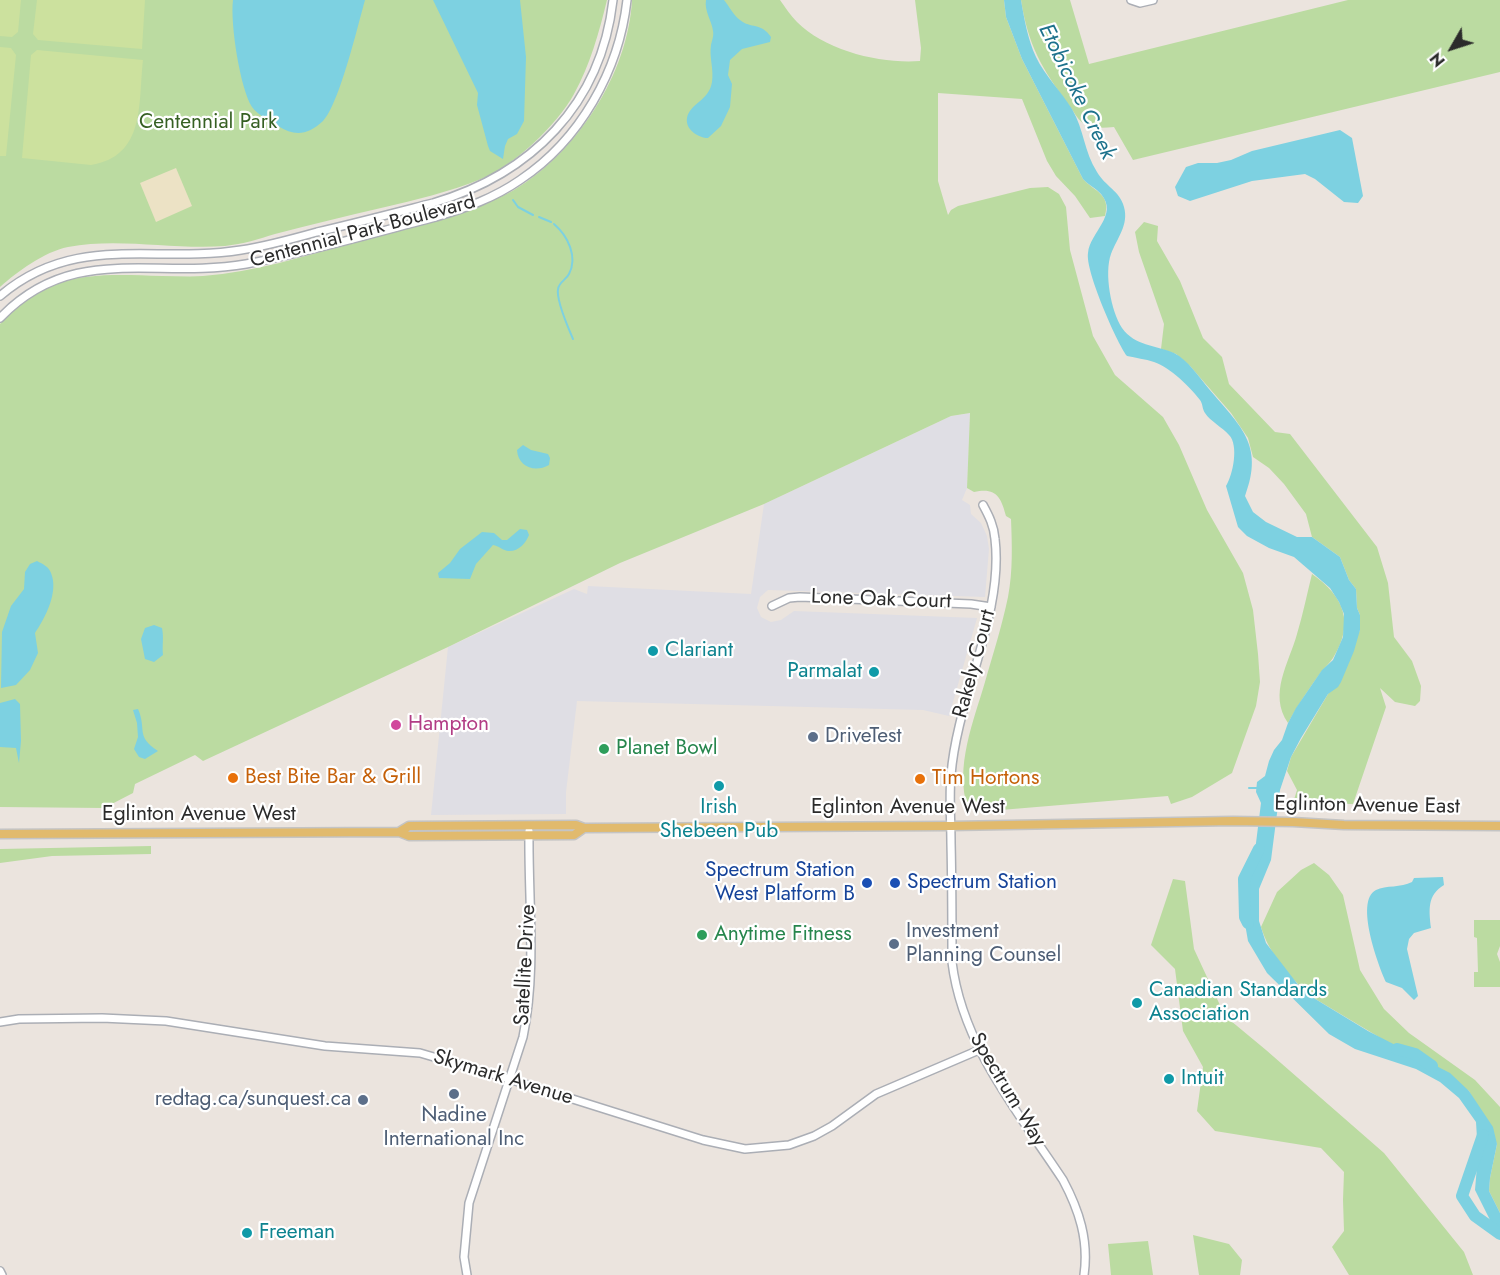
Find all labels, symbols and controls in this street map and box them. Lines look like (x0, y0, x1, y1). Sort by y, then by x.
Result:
north arrow (1422, 18, 1482, 78)
water label: Etobicoke Creek (1032, 20, 1120, 164)
text: N (1425, 47, 1451, 72)
park label: Centennial Park (139, 110, 277, 136)
street label: Centennial Park Boulevard (247, 190, 479, 274)
street label: Lone Oak Court (810, 585, 952, 615)
street label: Rakely Court (948, 607, 1002, 721)
place label: Clariant (665, 638, 733, 664)
marker: Clariant (646, 644, 660, 658)
place label: Parmalat (787, 659, 862, 685)
marker: Parmalat (867, 665, 881, 679)
place label: Hampton (408, 712, 489, 738)
marker: Hampton (389, 718, 403, 732)
place label: DriveTest (825, 724, 902, 750)
marker: DriveTest (806, 730, 820, 744)
place label: Planet Bowl (616, 736, 718, 762)
marker: Planet Bowl (597, 742, 611, 756)
place label: Best Bite Bar & Grill (245, 765, 421, 791)
place label: Tim Hortons (932, 766, 1040, 792)
marker: Best Bite Bar & Grill (226, 771, 240, 785)
marker: Tim Hortons (913, 772, 927, 786)
marker: Irish Shebeen Pub (712, 779, 726, 793)
street label: Eglinton Avenue East (1274, 792, 1460, 820)
place label: Irish Shebeen Pub (660, 795, 778, 845)
street label: Eglinton Avenue West (811, 795, 1005, 821)
street label: Eglinton Avenue West (102, 802, 296, 828)
place label: Spectrum Station West Platform B (705, 858, 855, 908)
place label: Spectrum Station (907, 870, 1057, 896)
marker: Spectrum Station West Platform B (860, 876, 874, 890)
marker: Spectrum Station (888, 876, 902, 890)
street label: Satellite Drive (510, 904, 542, 1026)
place label: Investment Planning Counsel (906, 919, 1061, 969)
place label: Anytime Fitness (714, 922, 852, 948)
marker: Anytime Fitness (695, 928, 709, 942)
marker: Investment Planning Counsel (887, 937, 901, 951)
place label: Canadian Standards Association (1149, 978, 1327, 1028)
marker: Canadian Standards Association (1130, 996, 1144, 1010)
street label: Spectrum Way (963, 1029, 1051, 1151)
street label: Skymark Avenue (430, 1045, 576, 1111)
place label: Intuit (1181, 1066, 1224, 1092)
marker: Intuit (1162, 1072, 1176, 1086)
place label: redtag.ca/sunquest.ca (155, 1087, 351, 1113)
marker: Nadine International Inc (447, 1087, 461, 1101)
marker: redtag.ca/sunquest.ca (356, 1093, 370, 1107)
place label: Nadine International Inc (384, 1103, 524, 1153)
place label: Freeman (259, 1220, 335, 1246)
marker: Freeman (240, 1226, 254, 1240)

